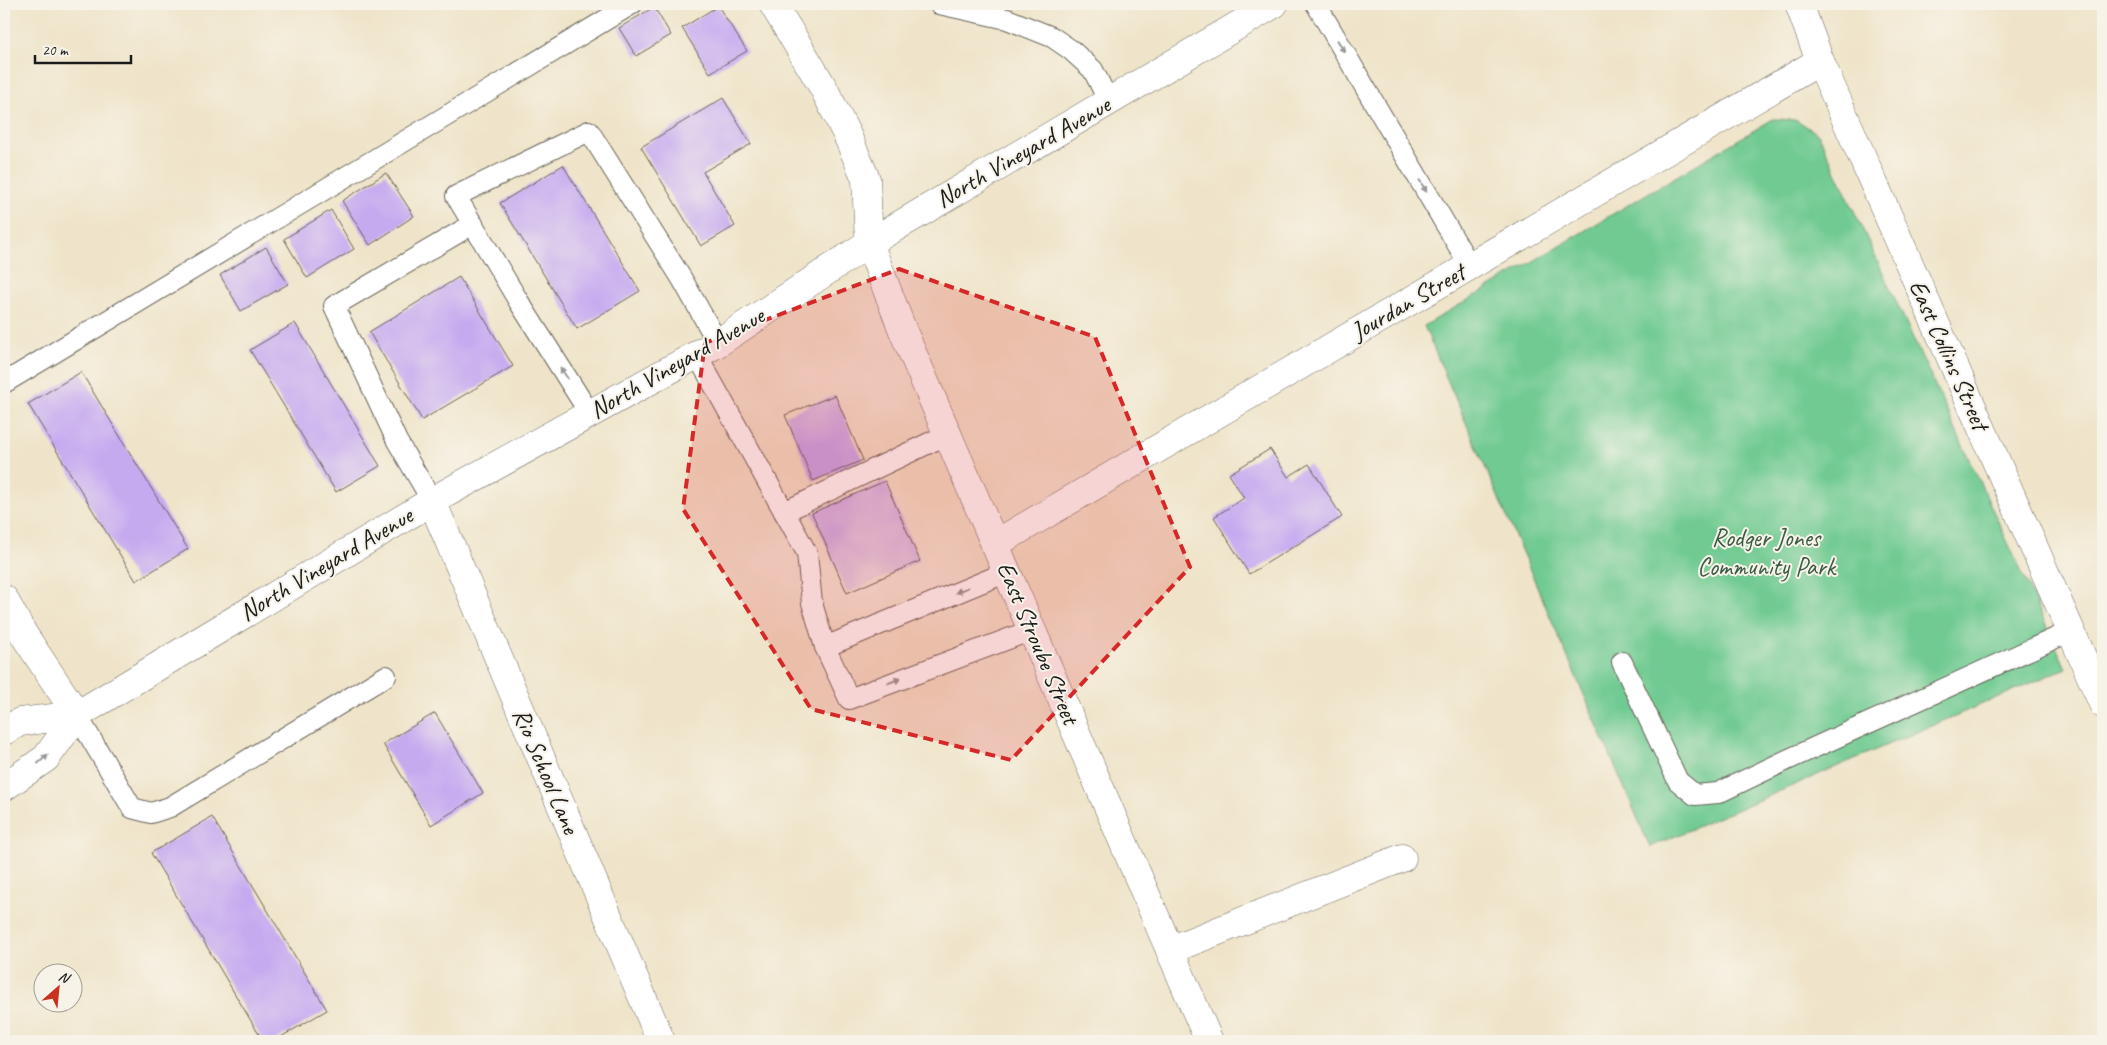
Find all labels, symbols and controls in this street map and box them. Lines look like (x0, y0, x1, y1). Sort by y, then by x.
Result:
scale bar (35, 32, 131, 64)
one-way arrow (1336, 39, 1345, 52)
text: 20 m (42, 41, 69, 60)
street label: North Vineyard Avenue (930, 88, 1118, 215)
one-way arrow (1419, 179, 1428, 192)
street label: Jourdan Street (1344, 255, 1474, 348)
street label: East Collins Street (1902, 275, 1998, 438)
street label: North Vineyard Avenue (584, 299, 772, 426)
one-way arrow (560, 366, 569, 379)
street label: North Vineyard Avenue (233, 499, 420, 628)
park label: Rodger Jones Community Park (1697, 522, 1837, 583)
street label: East Stroube Street (989, 557, 1088, 732)
one-way arrow (955, 587, 969, 595)
one-way arrow (887, 677, 902, 684)
street label: Rio School Lane (505, 703, 588, 840)
one-way arrow (37, 753, 50, 764)
north arrow (32, 962, 82, 1012)
text: N (56, 967, 73, 987)

